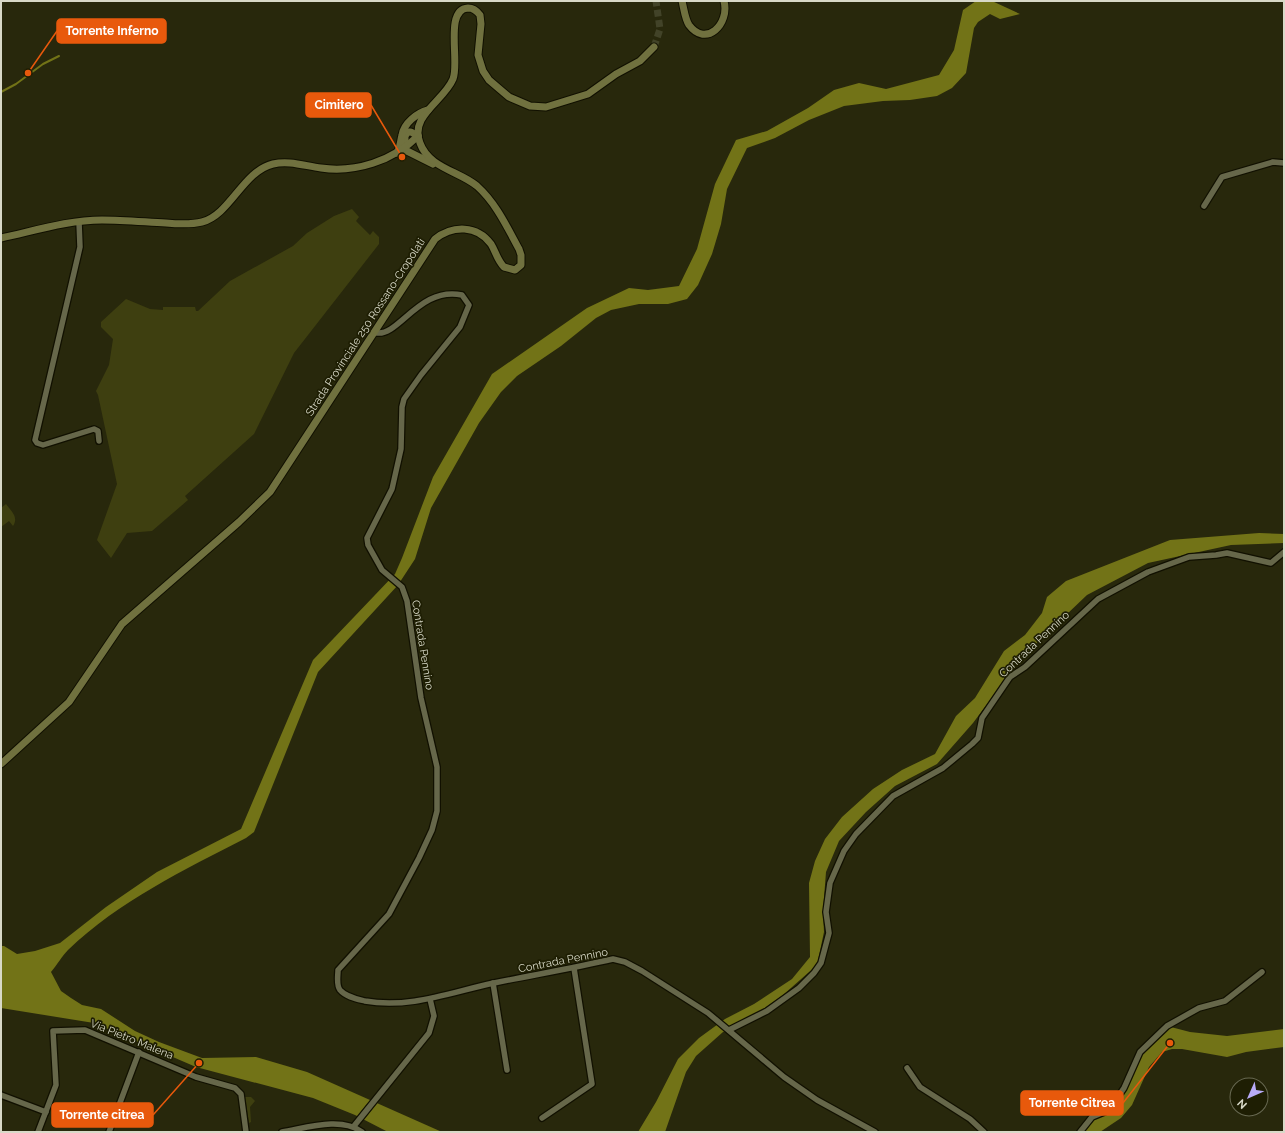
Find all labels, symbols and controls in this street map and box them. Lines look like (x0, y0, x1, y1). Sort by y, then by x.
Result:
callout: Torrente Inferno (57, 19, 166, 43)
text: Torrente Inferno (65, 24, 159, 38)
callout: Cimitero (306, 93, 371, 117)
text: Cimitero (314, 98, 364, 112)
street label: Strada Provinciale 250 Rossano-Cropolati (303, 236, 428, 419)
street label: Contrada Pennino (409, 599, 436, 691)
street label: Contrada Pennino (997, 608, 1072, 680)
street label: Contrada Pennino (517, 945, 609, 976)
street label: Via Pietro Malena (88, 1017, 175, 1062)
north arrow (1229, 1077, 1269, 1117)
callout: Torrente Citrea (1021, 1091, 1123, 1115)
text: Torrente Citrea (1029, 1096, 1115, 1110)
text: N (1235, 1096, 1250, 1111)
callout: Torrente citrea (52, 1103, 153, 1127)
text: Torrente citrea (60, 1108, 145, 1122)

